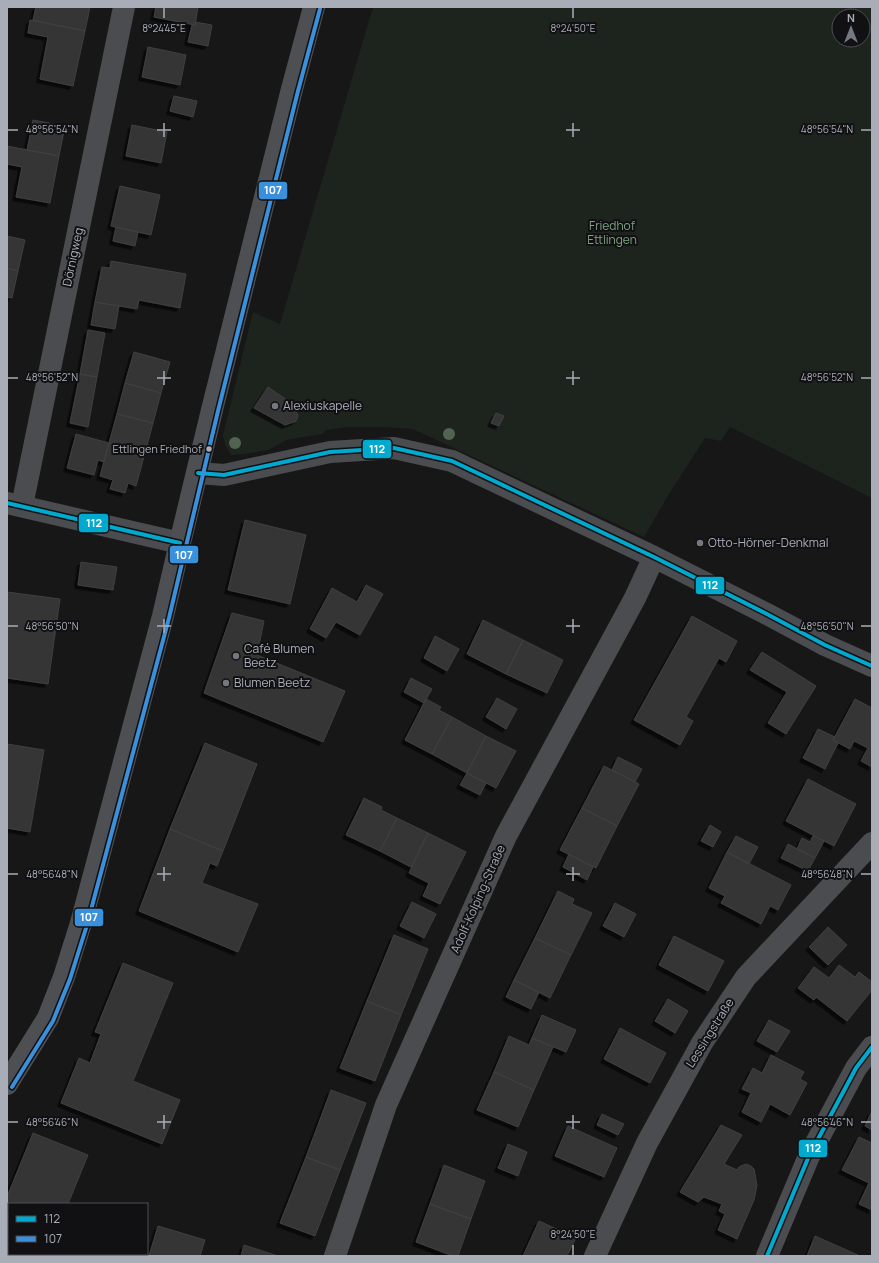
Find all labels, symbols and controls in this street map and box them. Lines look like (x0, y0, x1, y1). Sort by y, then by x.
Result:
north arrow (831, 8, 871, 48)
text: N (847, 10, 855, 25)
text: 8°24'45"E (142, 21, 186, 35)
text: 8°24'50"E (550, 21, 596, 35)
text: 48°56'54"N (26, 122, 78, 136)
text: 48°56'54"N (801, 122, 853, 136)
line badge: 107 (258, 181, 288, 200)
text: 107 (264, 182, 282, 197)
park label: Friedhof Ettlingen (587, 217, 637, 248)
street label: Dörnigweg (58, 226, 87, 288)
text: 48°56'52"N (26, 370, 78, 384)
text: 48°56'52"N (801, 370, 853, 384)
place label: Alexiuskapelle (283, 397, 362, 414)
marker: Alexiuskapelle (270, 401, 280, 411)
line badge: 112 (362, 439, 392, 459)
place label: Ettlingen Friedhof (112, 441, 202, 456)
text: 112 (369, 441, 385, 456)
marker: Ettlingen Friedhof (204, 444, 214, 454)
line badge: 112 (78, 513, 109, 533)
text: 112 (86, 515, 102, 530)
place label: Otto-Hörner-Denkmal (708, 534, 828, 551)
marker: Otto-Hörner-Denkmal (695, 538, 705, 548)
line badge: 107 (169, 545, 199, 564)
text: 107 (175, 547, 193, 562)
line badge: 112 (695, 576, 725, 595)
text: 112 (702, 577, 718, 592)
text: 48°56'50"N (26, 619, 79, 633)
text: 48°56'50"N (801, 619, 854, 633)
place label: Café Blumen Beetz (244, 640, 314, 671)
marker: Café Blumen Beetz (231, 651, 241, 661)
place label: Blumen Beetz (234, 674, 310, 691)
marker: Blumen Beetz (221, 678, 231, 688)
street label: Adolf-Kolping-Straße (446, 842, 509, 956)
text: 48°56'48"N (26, 867, 78, 881)
text: 48°56'48"N (801, 867, 853, 881)
line badge: 107 (74, 908, 104, 927)
text: 107 (80, 909, 98, 924)
street label: Lessingstraße (681, 995, 738, 1071)
text: 48°56'46"N (26, 1115, 78, 1129)
text: 48°56'46"N (801, 1115, 853, 1129)
line badge: 112 (798, 1139, 828, 1158)
text: 112 (805, 1140, 821, 1155)
legend (8, 1203, 148, 1255)
text: 112 (44, 1210, 60, 1227)
text: 8°24'50"E (550, 1227, 596, 1241)
text: 107 (44, 1230, 62, 1247)

